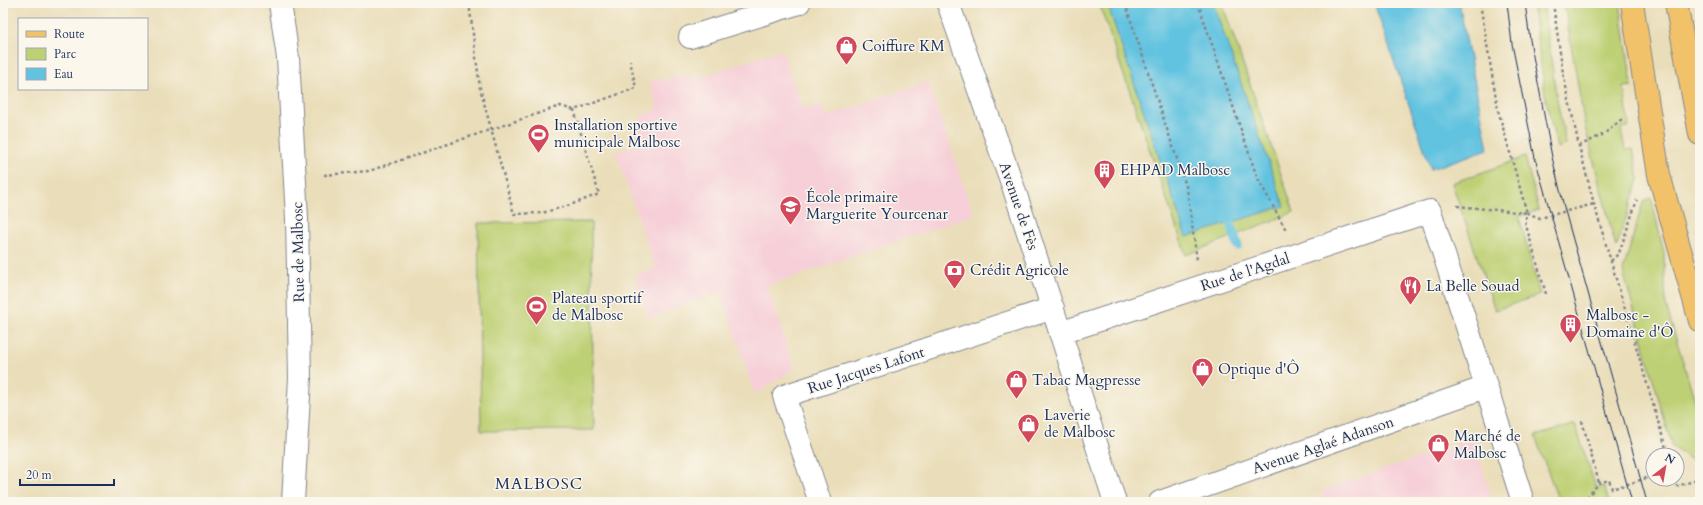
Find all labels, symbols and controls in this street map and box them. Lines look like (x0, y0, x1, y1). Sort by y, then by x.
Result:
legend (18, 18, 148, 90)
text: Route (54, 26, 85, 42)
shop icon: Coiffure KM (834, 33, 860, 66)
place label: Coiffure KM (862, 36, 945, 56)
text: Parc (54, 46, 77, 62)
text: Eau (54, 66, 74, 82)
place label: Installation sportive municipale Malbosc (554, 115, 680, 152)
sports icon: Installation sportive municipale Malbosc (525, 121, 551, 154)
building icon: EHPAD Malbosc (1091, 157, 1117, 190)
street label: Avenue de Fès (995, 159, 1043, 253)
place label: EHPAD Malbosc (1120, 160, 1230, 180)
place label: École primaire Marguerite Yourcenar (806, 187, 948, 224)
school or university icon: École primaire Marguerite Yourcenar (778, 193, 804, 226)
street label: Rue de Malbosc (287, 201, 309, 303)
street label: Rue de l'Agdal (1198, 248, 1292, 296)
bank icon: Crédit Agricole (941, 257, 967, 290)
place label: Crédit Agricole (970, 260, 1069, 280)
restaurant icon: La Belle Souad (1397, 273, 1423, 306)
place label: La Belle Souad (1426, 276, 1519, 296)
place label: Plateau sportif de Malbosc (552, 288, 644, 325)
sports icon: Plateau sportif de Malbosc (523, 294, 549, 327)
place label: Malbosc - Domaine d'Ô (1586, 305, 1673, 342)
building icon: Malbosc - Domaine d'Ô (1557, 311, 1583, 344)
street label: Rue Jacques Lafont (805, 342, 927, 398)
shop icon: Optique d'Ô (1190, 356, 1216, 389)
place label: Optique d'Ô (1218, 359, 1299, 379)
shop icon: Tabac Magpresse (1003, 367, 1029, 400)
place label: Tabac Magpresse (1032, 370, 1141, 390)
place label: Laverie de Malbosc (1044, 405, 1115, 442)
shop icon: Laverie de Malbosc (1015, 411, 1041, 444)
street label: Avenue Aglaé Adanson (1250, 411, 1397, 479)
place label: Marché de Malbosc (1454, 426, 1521, 463)
shop icon: Marché de Malbosc (1426, 432, 1452, 465)
north arrow (1645, 447, 1685, 487)
text: N (1662, 450, 1678, 468)
scale bar (20, 461, 114, 487)
text: 20 m (26, 467, 53, 483)
district label: MALBOSC (495, 473, 583, 495)

